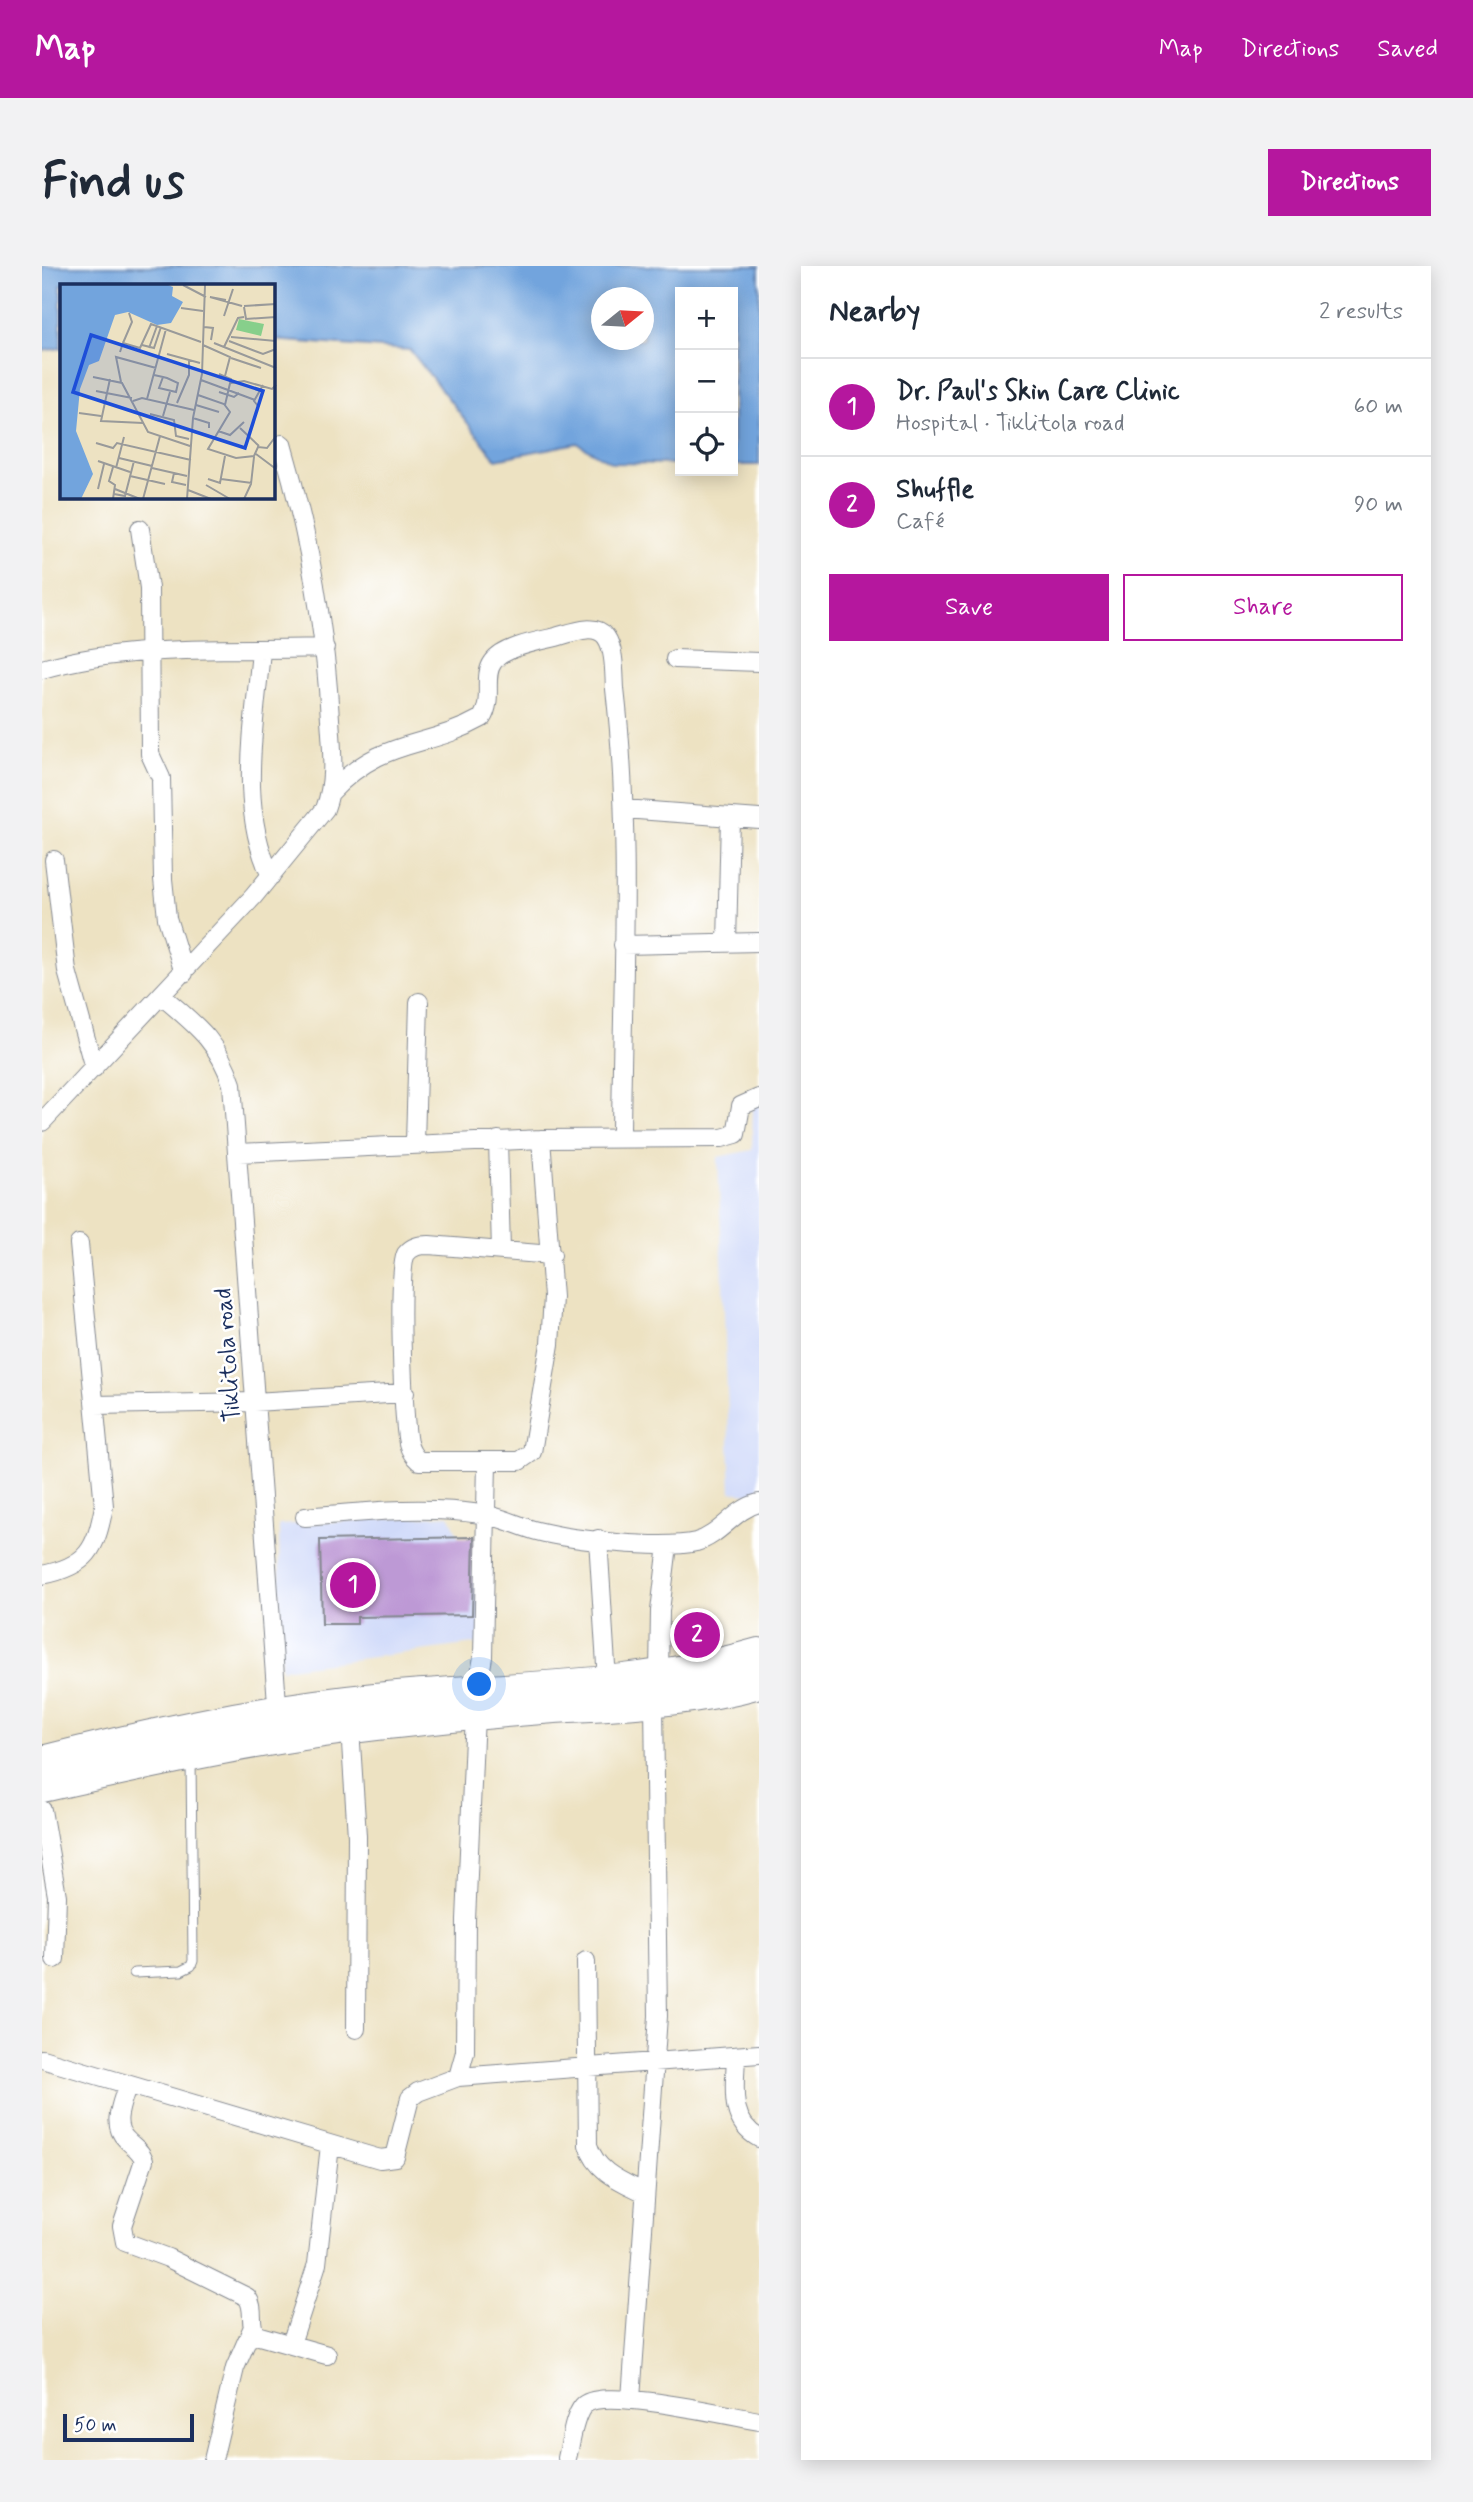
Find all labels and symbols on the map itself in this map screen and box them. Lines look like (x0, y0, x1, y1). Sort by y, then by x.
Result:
inset map (60, 284, 275, 499)
north arrow (591, 287, 654, 350)
street label: Tiklitola road (208, 1287, 249, 1423)
pin: 1 (330, 1559, 376, 1611)
pin: 2 (674, 1609, 720, 1661)
your location (462, 1667, 496, 1701)
scale bar (63, 2411, 194, 2443)

